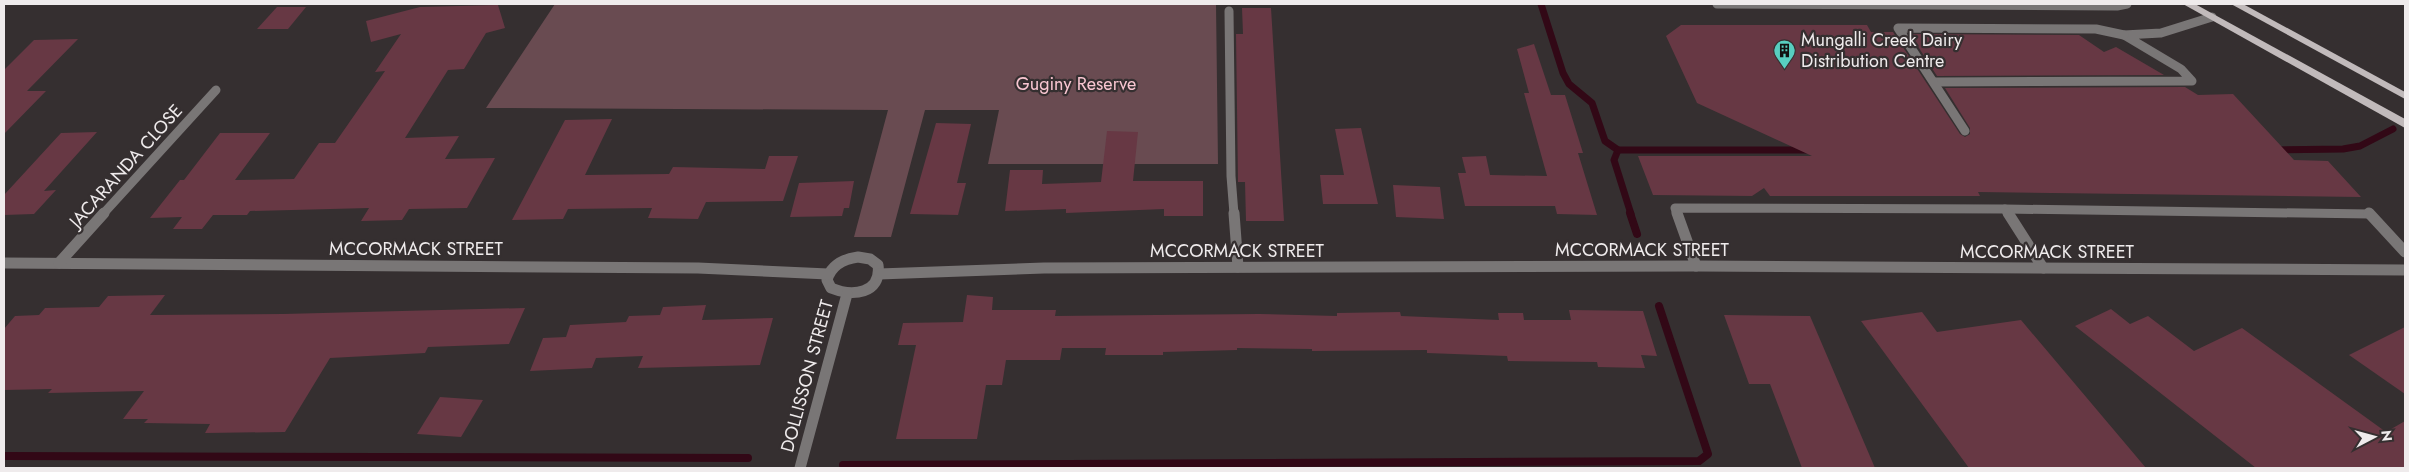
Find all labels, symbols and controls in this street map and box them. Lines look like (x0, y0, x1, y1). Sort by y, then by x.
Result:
place label: Mungalli Creek Dairy Distribution Centre (1801, 27, 1962, 74)
building icon: Mungalli Creek Dairy Distribution Centre (1773, 38, 1797, 69)
park label: Guginy Reserve (1016, 71, 1136, 97)
street label: JACARANDA CLOSE (62, 98, 189, 235)
street label: MCCORMACK STREET (329, 236, 504, 262)
street label: MCCORMACK STREET (1555, 237, 1730, 263)
street label: MCCORMACK STREET (1150, 238, 1325, 264)
street label: MCCORMACK STREET (1960, 239, 2135, 265)
street label: DOLLISSON STREET (774, 296, 840, 455)
north arrow (2349, 412, 2399, 462)
text: N (2376, 429, 2397, 442)

